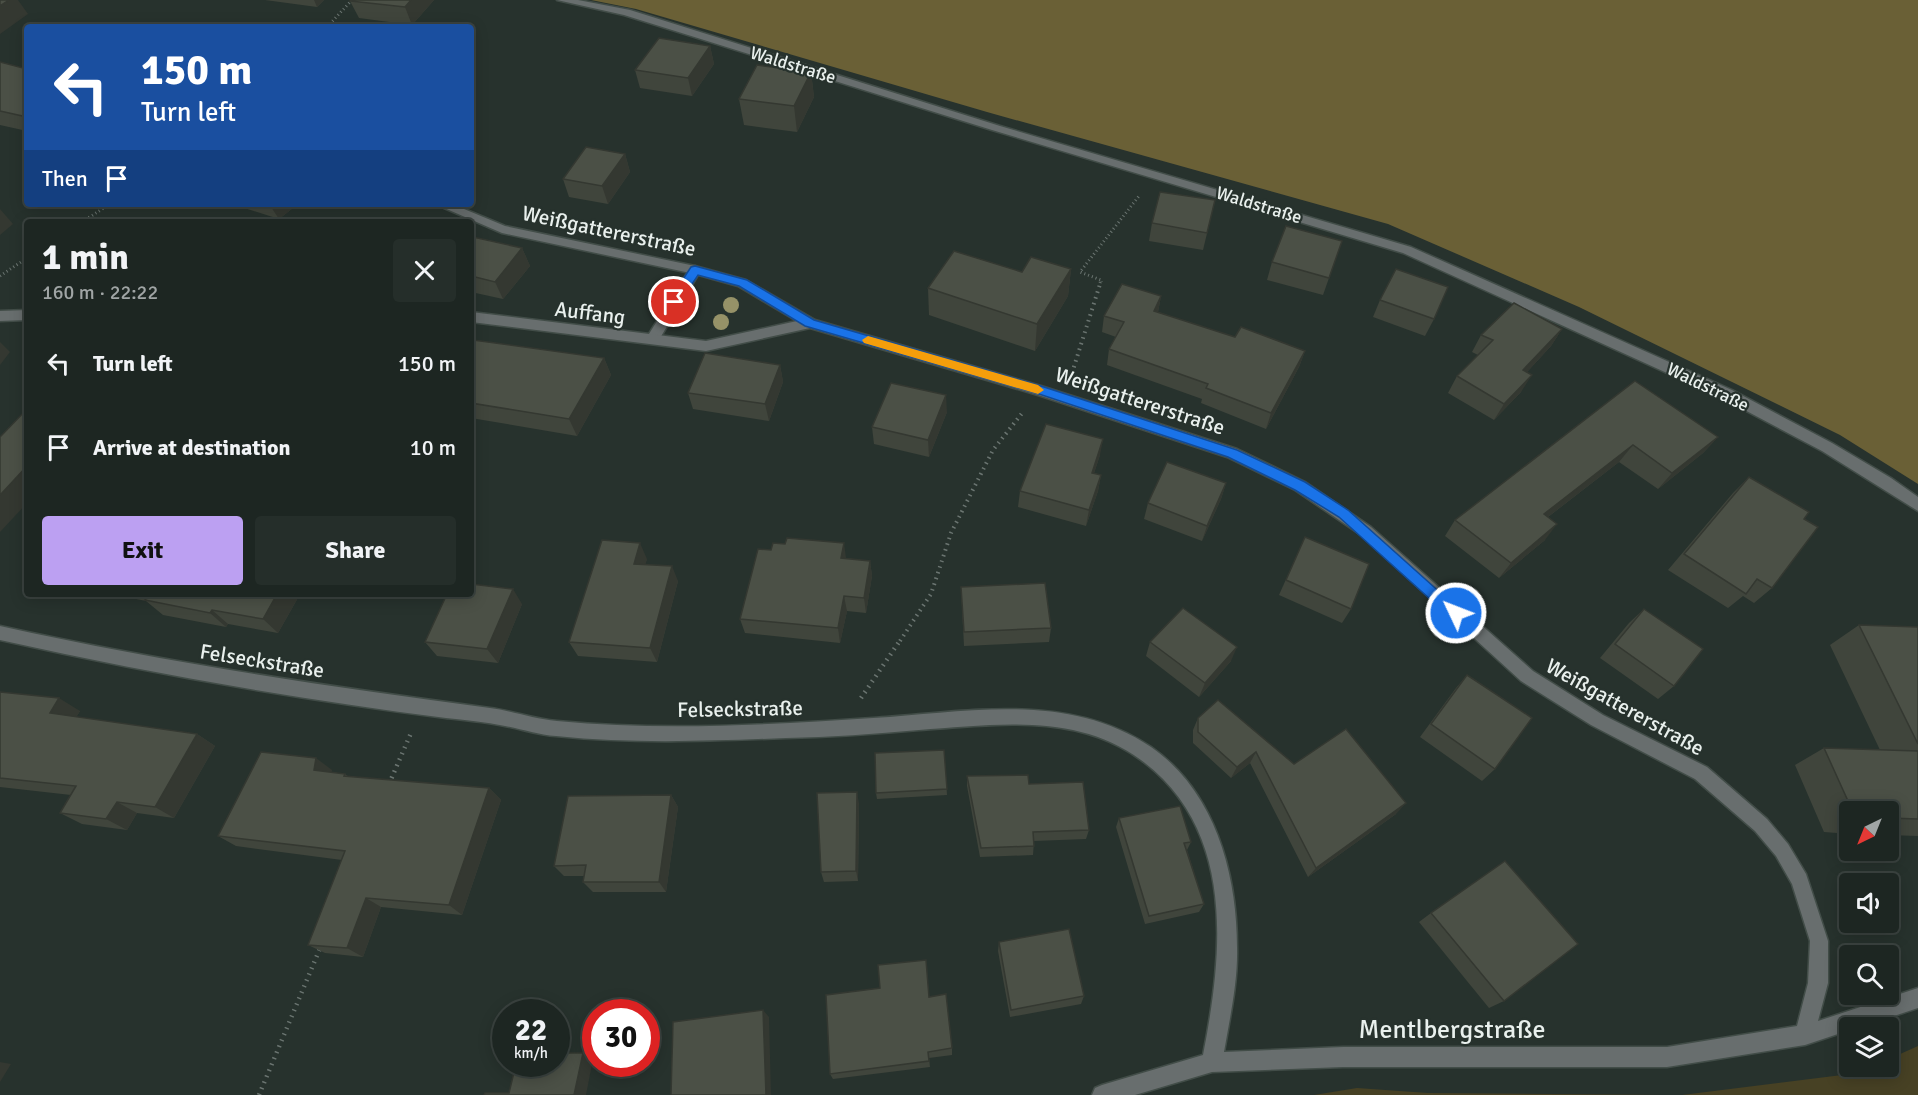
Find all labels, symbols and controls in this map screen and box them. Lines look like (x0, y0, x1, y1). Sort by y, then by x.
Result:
street label: Waldstraße (747, 42, 839, 88)
text: 150 m (141, 45, 252, 96)
icon: left (42, 48, 120, 126)
text: Turn left (141, 96, 236, 129)
icon: arrive (100, 162, 133, 195)
text: Then (42, 165, 88, 192)
street label: Waldstraße (1213, 182, 1305, 228)
street label: Weißgattererstraße (520, 200, 698, 262)
text: 1 min (42, 235, 129, 280)
button: close (393, 239, 456, 302)
pin (648, 276, 699, 327)
text: 160 m · 22:22 (42, 280, 158, 305)
icon: arrive (657, 285, 690, 318)
street label: Auffang (553, 296, 627, 330)
icon: left (42, 347, 75, 380)
text: Turn left (93, 350, 173, 377)
text: 150 m (398, 350, 456, 377)
street label: Waldstraße (1663, 358, 1753, 416)
street label: Weißgattererstraße (1052, 361, 1228, 441)
icon: arrive (42, 431, 75, 464)
text: Arrive at destination (93, 434, 290, 461)
text: 10 m (410, 434, 456, 461)
button: Exit (42, 516, 243, 585)
button: Share (255, 516, 456, 585)
position arrow (1424, 581, 1488, 645)
street label: Felseckstraße (198, 638, 326, 684)
street label: Weißgattererstraße (1541, 653, 1709, 761)
street label: Felseckstraße (677, 695, 803, 723)
north arrow (1839, 801, 1899, 861)
map controls (1839, 801, 1899, 1077)
button: sound (1839, 873, 1899, 933)
button: search (1839, 945, 1899, 1005)
speed limit sign: 30 (582, 999, 660, 1077)
text: 22 (515, 1012, 547, 1049)
street label: Mentlbergstraße (1358, 1014, 1546, 1046)
button: layers (1839, 1017, 1899, 1077)
text: km/h (514, 1044, 548, 1062)

